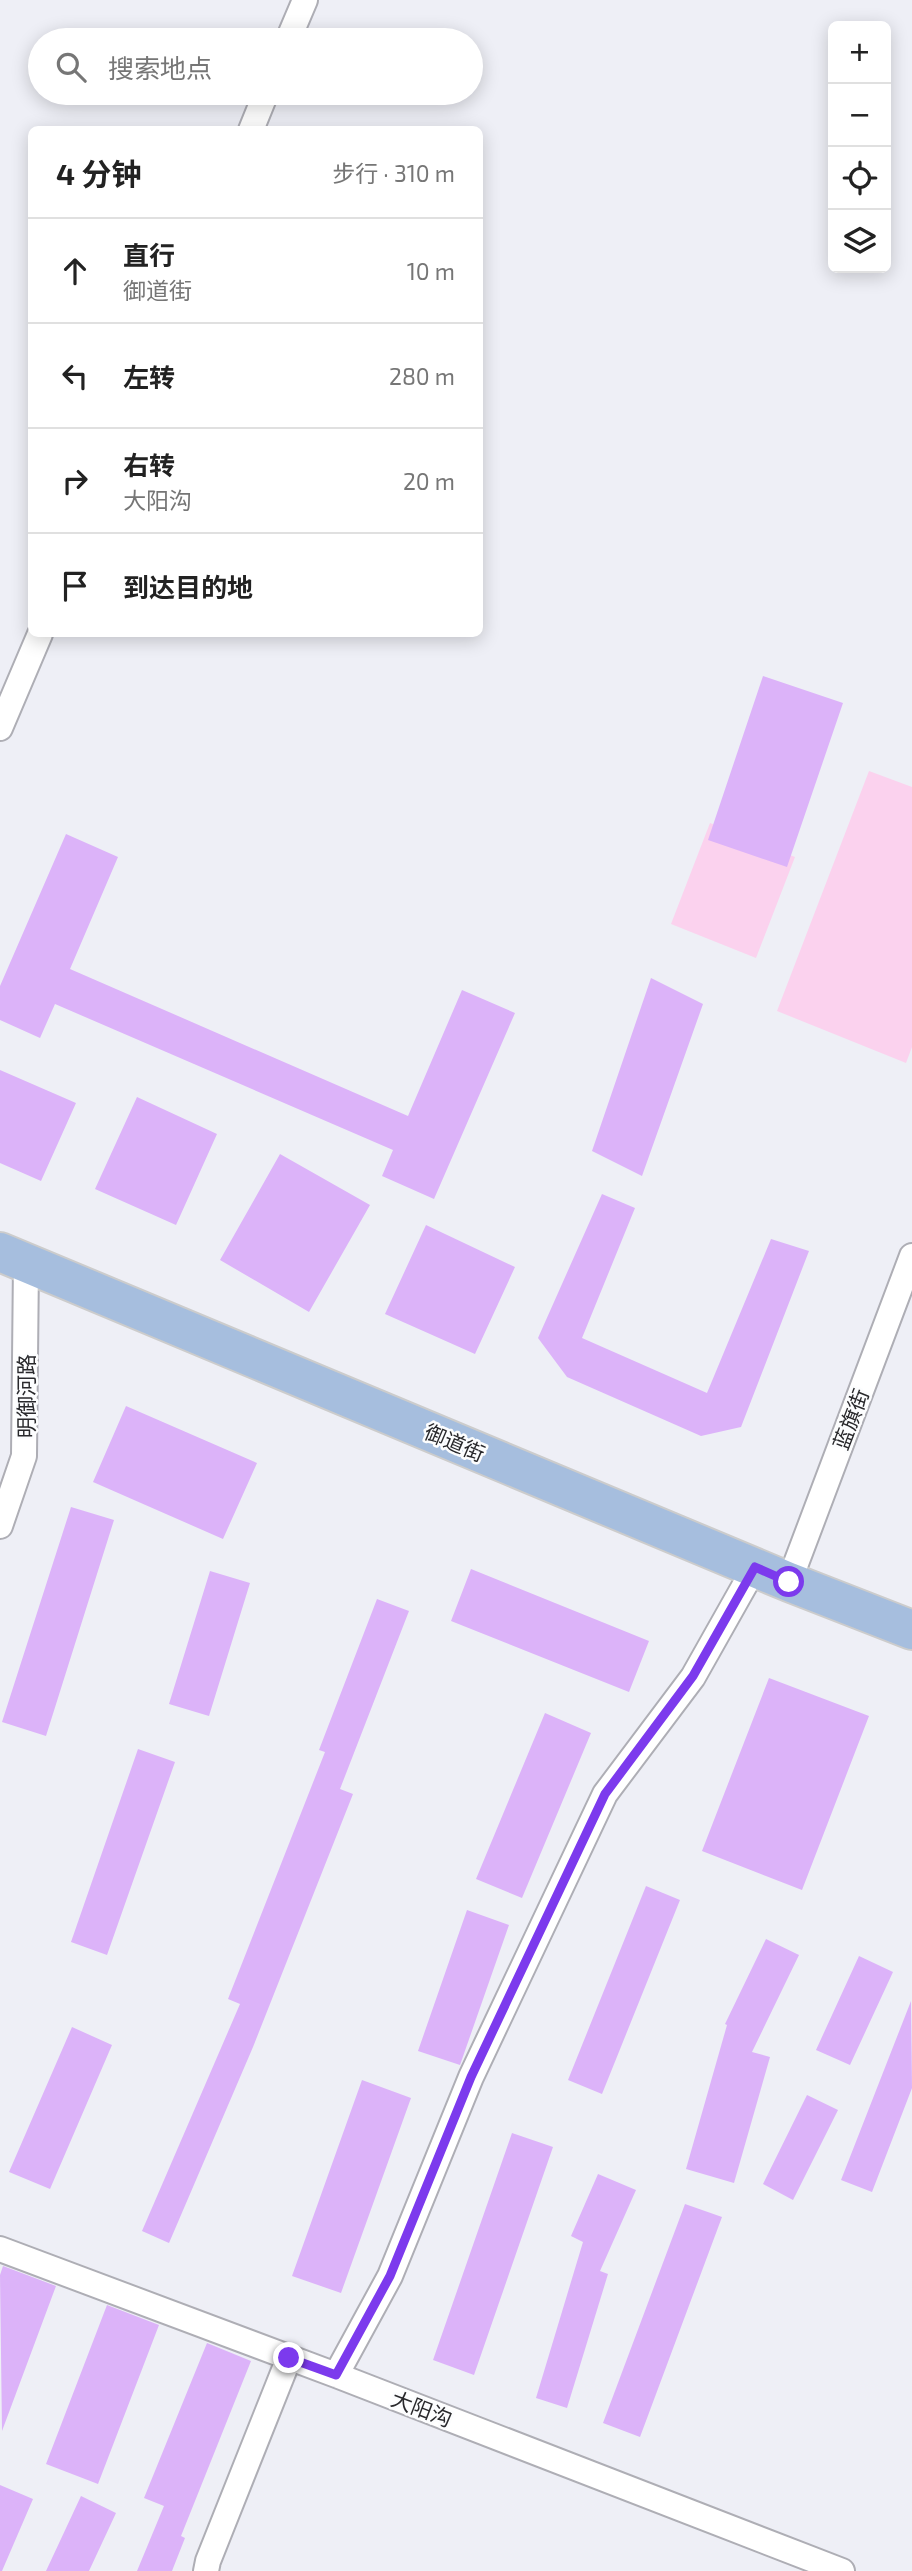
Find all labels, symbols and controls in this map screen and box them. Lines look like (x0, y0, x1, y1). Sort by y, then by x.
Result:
map controls (828, 21, 891, 273)
button: + (828, 21, 891, 84)
search box (28, 28, 483, 105)
icon: search (52, 48, 90, 86)
text: 搜索地点 (108, 52, 212, 83)
button: − (828, 84, 891, 147)
button: locate (828, 147, 891, 210)
text: 4 分钟 (56, 155, 142, 191)
text: 步行 · 310 m (332, 159, 455, 187)
button: layers (828, 210, 891, 273)
text: 直行 (123, 239, 175, 270)
icon: ahead (56, 252, 94, 290)
text: 10 m (407, 257, 455, 285)
text: 御道街 (123, 276, 192, 304)
icon: left (56, 357, 94, 395)
text: 左转 (123, 361, 175, 392)
text: 280 m (389, 362, 455, 390)
text: 右转 (123, 449, 175, 480)
icon: right (56, 462, 94, 500)
text: 20 m (403, 467, 455, 495)
text: 大阳沟 (123, 486, 192, 514)
icon: arrive (56, 567, 94, 605)
text: 到达目的地 (123, 571, 253, 602)
street label: 明御河路 (13, 1354, 38, 1438)
street label: 蓝旗街 (827, 1385, 873, 1453)
street label: 御道街 (421, 1418, 489, 1466)
route start (773, 1566, 804, 1597)
route end (273, 2342, 304, 2373)
street label: 大阳沟 (388, 2385, 456, 2431)

